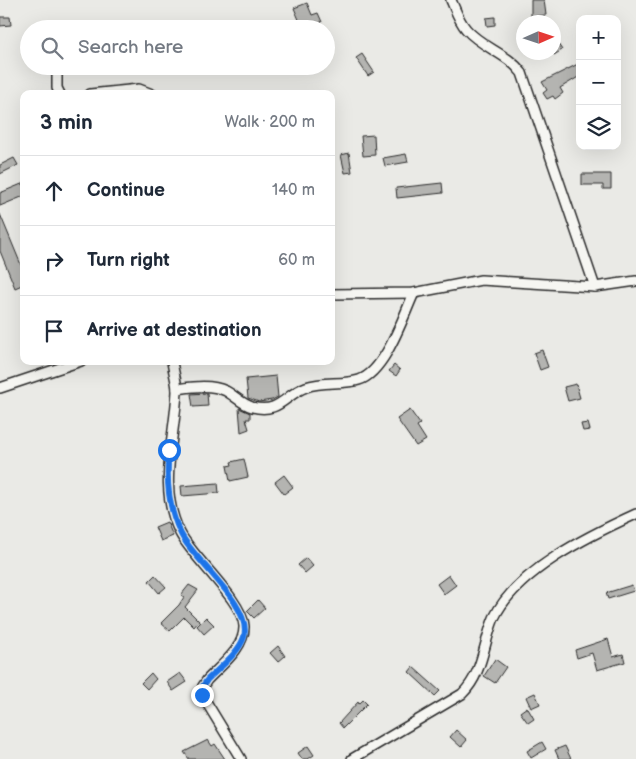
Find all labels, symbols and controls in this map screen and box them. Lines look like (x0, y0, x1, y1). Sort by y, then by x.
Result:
north arrow (516, 15, 561, 60)
map controls (576, 15, 621, 150)
button: + (576, 15, 621, 60)
search box (20, 20, 335, 75)
icon: search (38, 34, 66, 62)
text: Search here (78, 36, 183, 59)
button: − (576, 60, 621, 105)
button: layers (576, 105, 621, 150)
text: 3 min (40, 110, 93, 135)
text: Walk · 200 m (225, 113, 315, 132)
icon: ahead (40, 177, 68, 205)
text: Continue (87, 179, 165, 202)
text: 140 m (272, 181, 315, 200)
icon: right (40, 247, 68, 275)
text: Turn right (87, 249, 170, 272)
text: 60 m (278, 251, 315, 270)
icon: arrive (40, 317, 68, 345)
text: Arrive at destination (87, 319, 262, 342)
route start (158, 439, 181, 462)
route end (191, 684, 214, 707)

